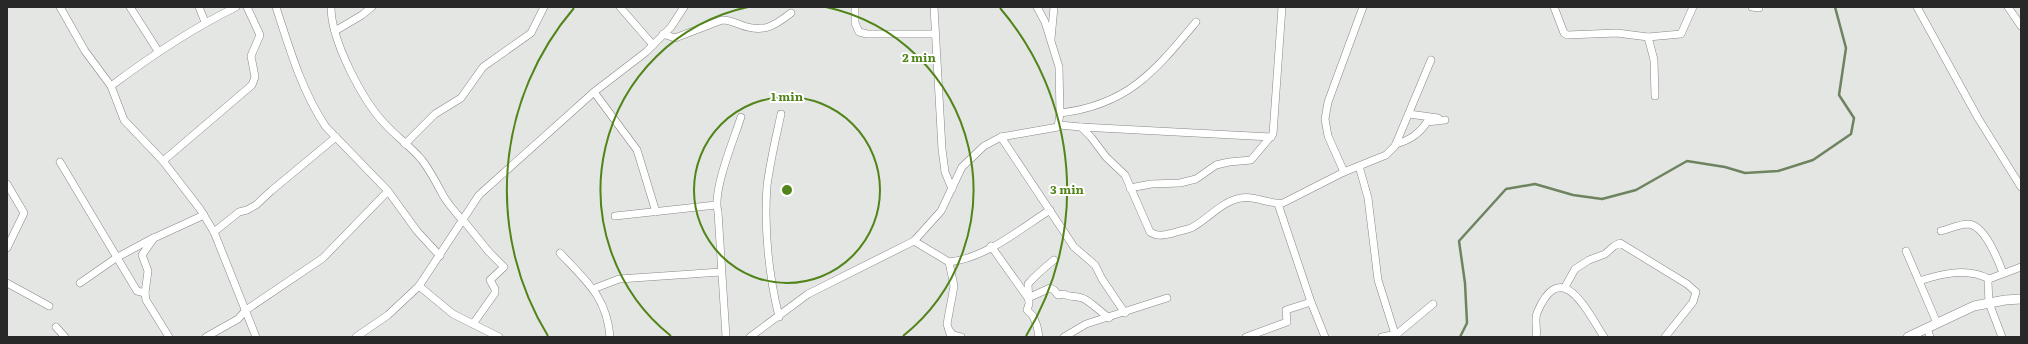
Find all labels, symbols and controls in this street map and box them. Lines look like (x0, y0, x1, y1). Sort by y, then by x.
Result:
text: 2 min (902, 48, 936, 66)
text: 1 min (771, 87, 804, 105)
text: 3 min (1050, 180, 1085, 198)
centre of rings (780, 183, 794, 197)

